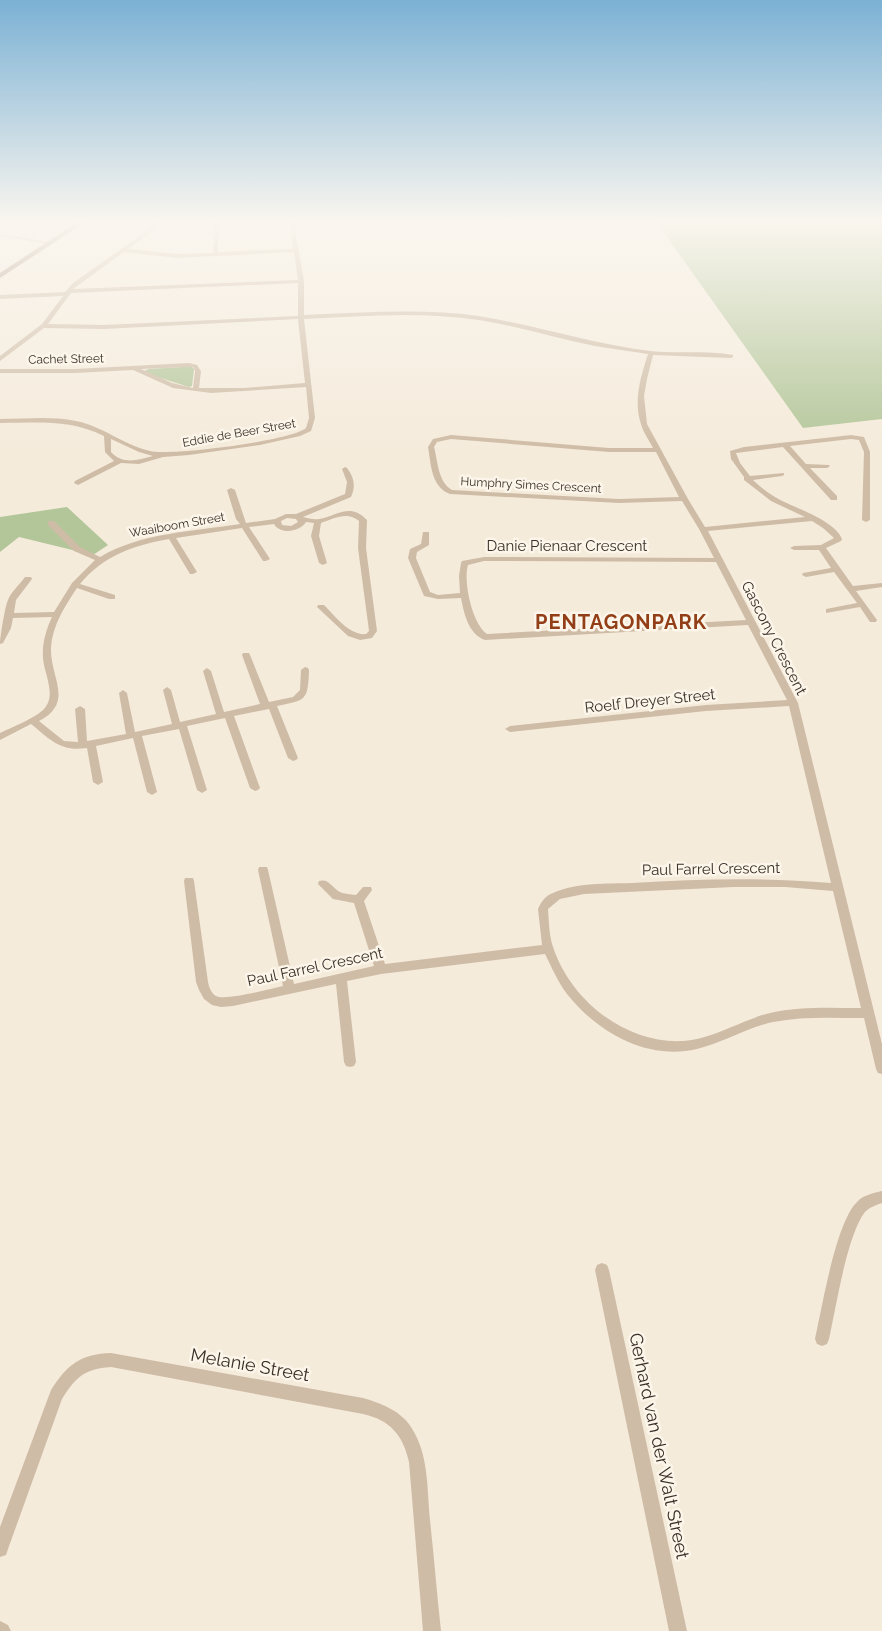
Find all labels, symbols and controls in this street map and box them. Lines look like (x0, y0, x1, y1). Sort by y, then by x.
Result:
street label: Cachet Street (28, 351, 104, 367)
street label: Eddie de Beer Street (181, 416, 297, 450)
street label: Humphry Simes Crescent (460, 474, 602, 496)
street label: Waaiboom Street (128, 510, 226, 540)
street label: Danie Pienaar Crescent (487, 537, 647, 555)
street label: Gascony Crescent (738, 578, 810, 698)
district label: PENTAGONPARK (535, 610, 707, 634)
street label: Roelf Dreyer Street (584, 685, 716, 717)
street label: Paul Farrel Crescent (642, 859, 780, 879)
street label: Paul Farrel Crescent (245, 944, 385, 990)
street label: Gerhard van der Walt Street (625, 1331, 694, 1561)
street label: Melanie Street (189, 1344, 311, 1385)

